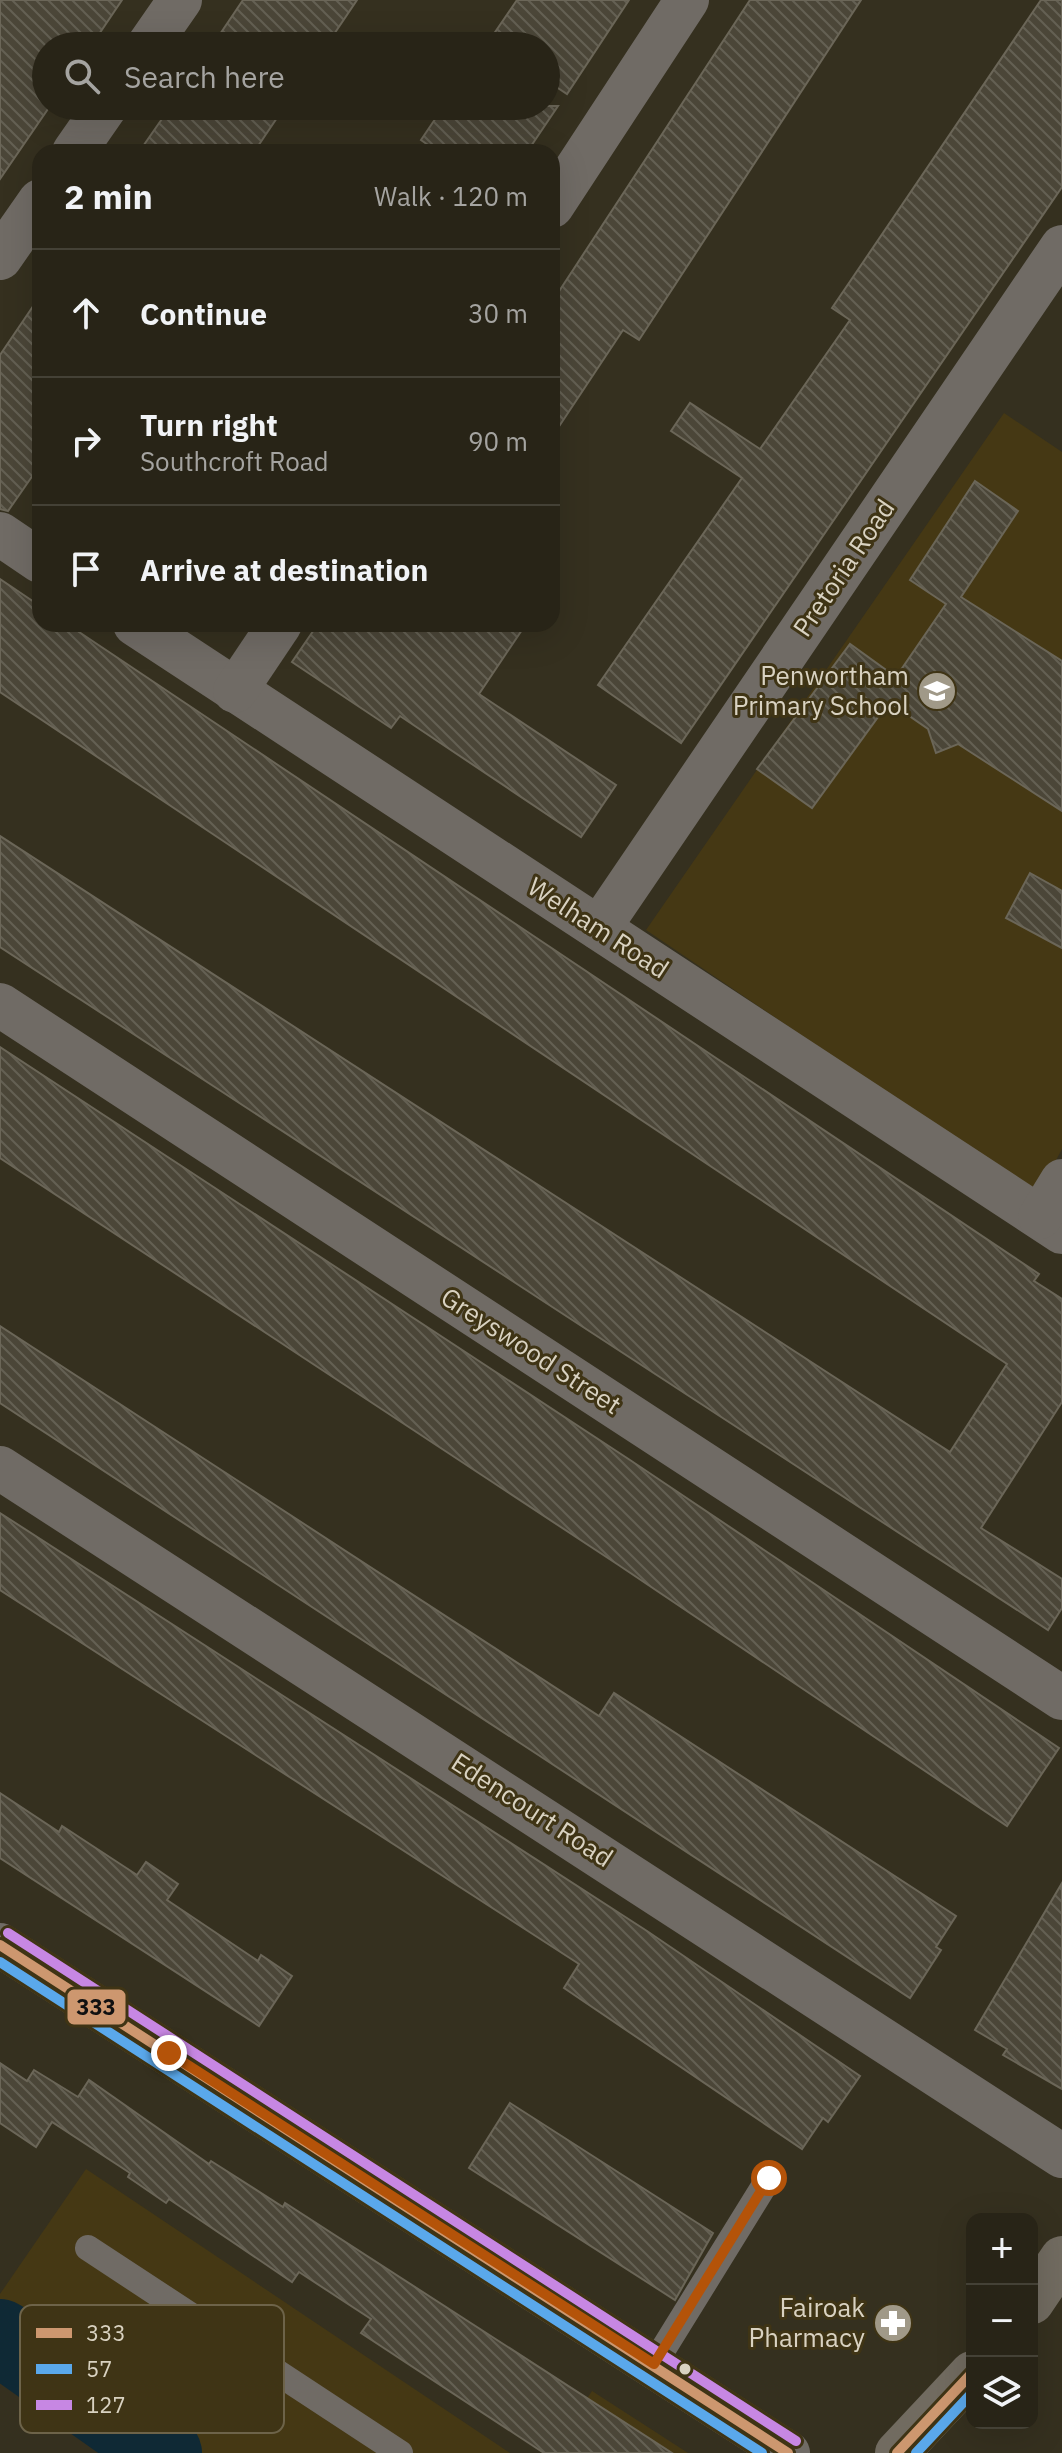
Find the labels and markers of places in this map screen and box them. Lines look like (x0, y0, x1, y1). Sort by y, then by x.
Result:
place label: Penwortham Primary School (733, 658, 909, 722)
school or university icon: Penwortham Primary School (916, 670, 958, 712)
place label: Fairoak Pharmacy (748, 2290, 865, 2354)
pharmacy icon: Fairoak Pharmacy (872, 2302, 914, 2344)
unlabelled marker (677, 2361, 693, 2377)

